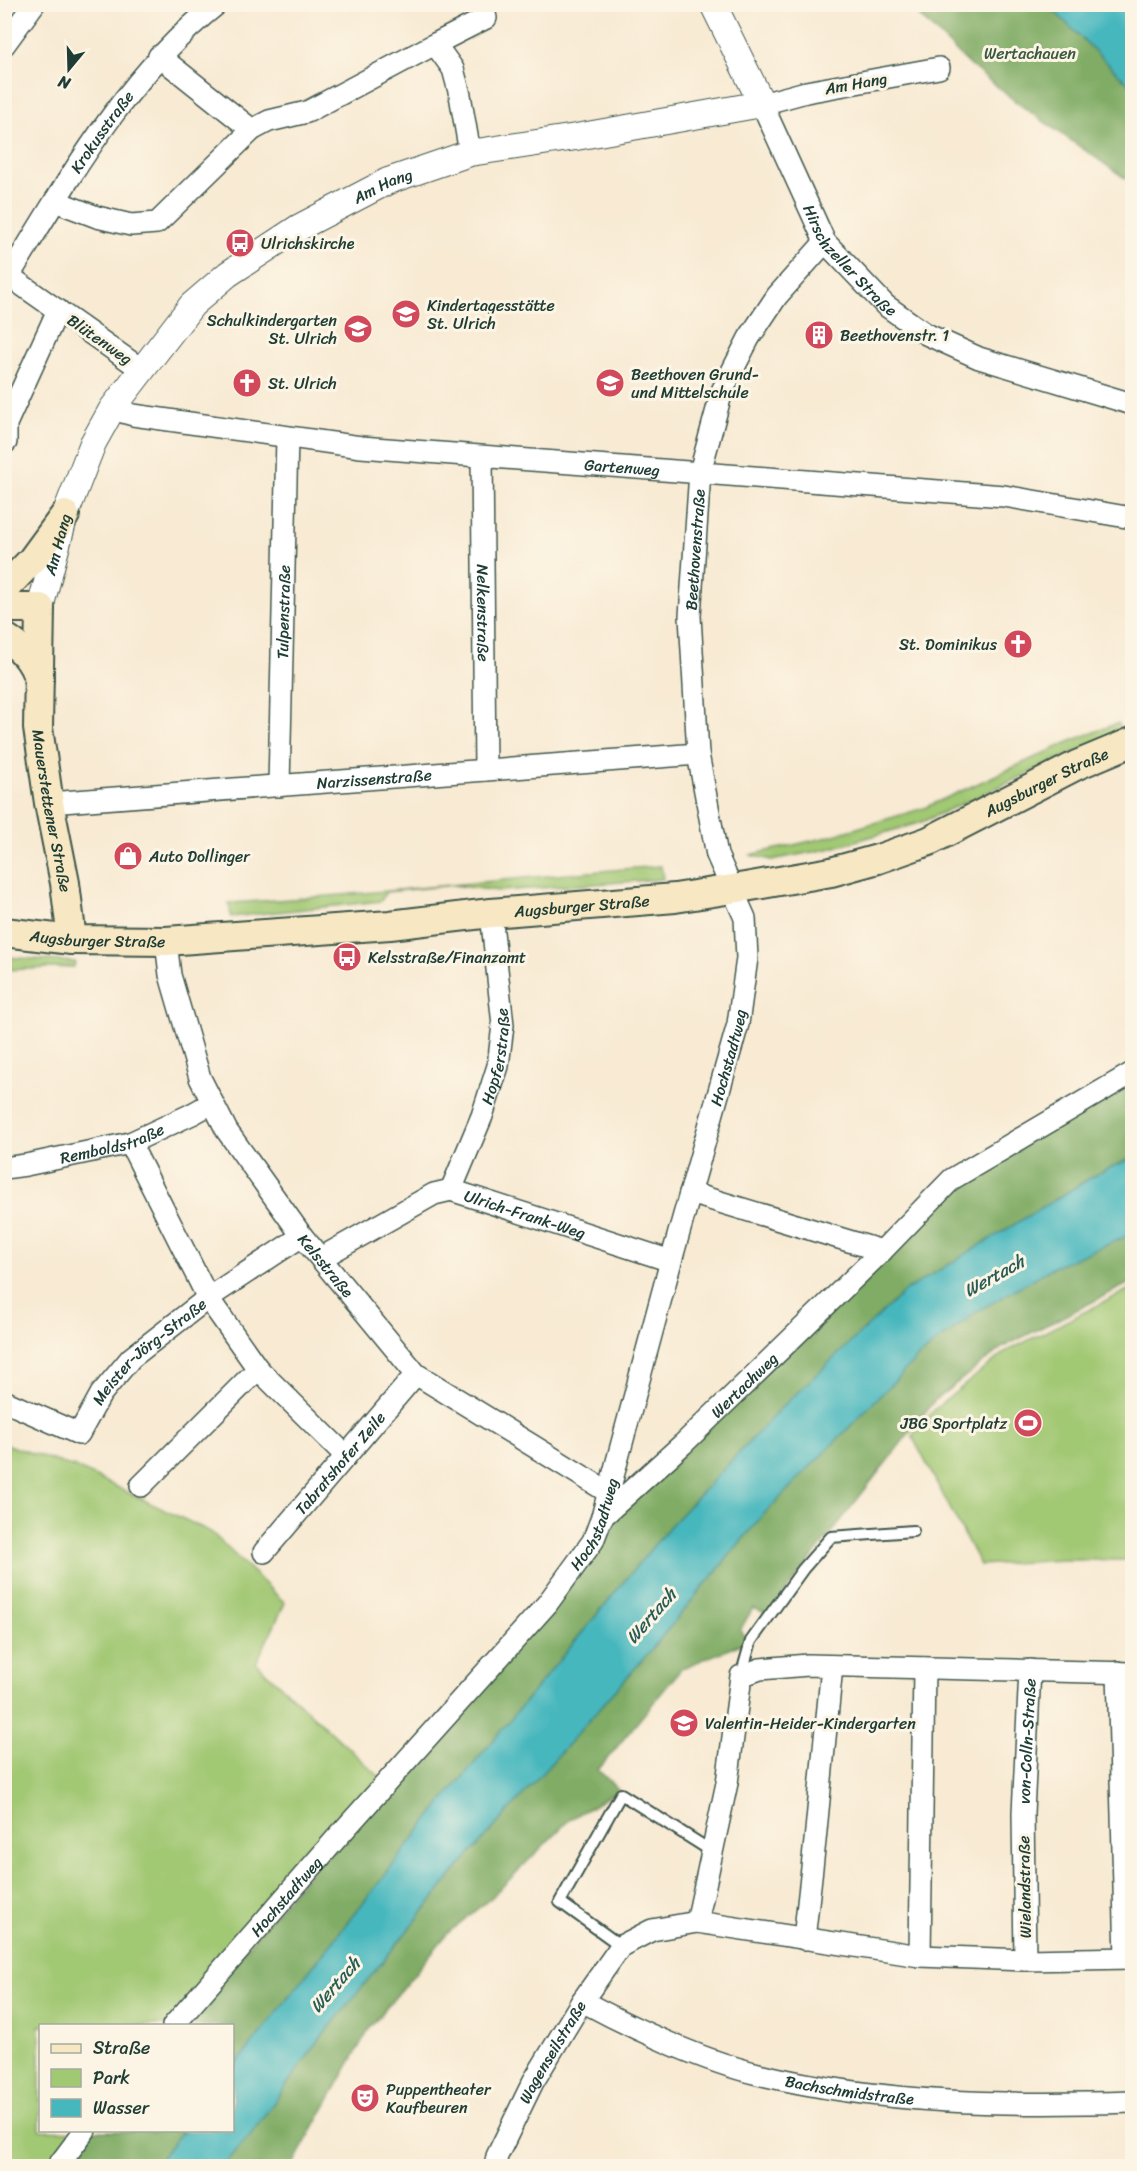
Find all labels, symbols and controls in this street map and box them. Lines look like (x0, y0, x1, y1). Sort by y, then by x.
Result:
north arrow (39, 39, 99, 99)
park label: Wertachauen (984, 39, 1076, 68)
street label: Am Hang (822, 64, 890, 103)
text: N (53, 67, 75, 99)
street label: Krokusstraße (62, 84, 142, 179)
street label: Am Hang (347, 160, 417, 212)
street label: Hirschzeller Straße (795, 199, 903, 324)
bus stop icon: Ulrichskirche (224, 227, 256, 259)
place label: Ulrichskirche (261, 229, 355, 258)
place label: Kindertagesstätte St. Ulrich (427, 291, 555, 338)
school or university icon: Kindertagesstätte St. Ulrich (390, 298, 422, 330)
street label: Blütenweg (61, 306, 139, 373)
place label: Schulkindergarten St. Ulrich (207, 306, 337, 353)
school or university icon: Schulkindergarten St. Ulrich (342, 313, 374, 345)
building icon: Beethovenstr. 1 (803, 319, 835, 351)
place label: Beethovenstr. 1 (840, 321, 949, 350)
place label: Beethoven Grund- und Mittelschule (631, 360, 759, 407)
church icon: St. Ulrich (231, 367, 263, 399)
school or university icon: Beethoven Grund- und Mittelschule (594, 367, 626, 399)
place label: St. Ulrich (268, 369, 337, 398)
street label: Gartenweg (583, 450, 661, 485)
street label: Beethovenstraße (676, 488, 714, 611)
street label: Am Hang (35, 510, 80, 580)
street label: Nelkenstraße (468, 564, 498, 662)
street label: Tulpenstraße (268, 565, 299, 660)
church icon: St. Dominikus (1002, 628, 1034, 660)
place label: St. Dominikus (899, 630, 998, 659)
street label: Mauerstettener Straße (23, 727, 80, 894)
street label: Augsburger Straße (978, 739, 1113, 826)
street label: Narzissenstraße (315, 760, 433, 798)
shop icon: Auto Dollinger (112, 840, 144, 872)
place label: Auto Dollinger (148, 842, 251, 871)
street label: Augsburger Straße (512, 886, 651, 926)
street label: Augsburger Straße (27, 921, 166, 956)
bus stop icon: Kelsstraße/Finanzamt (331, 941, 363, 973)
place label: Kelsstraße/Finanzamt (368, 943, 526, 972)
street label: Hopferstraße (473, 1007, 518, 1108)
street label: Hochstadtweg (702, 1008, 755, 1109)
street label: Remboldstraße (57, 1115, 169, 1172)
street label: Ulrich-Frank-Weg (460, 1181, 589, 1248)
street label: Kelsstraße (290, 1227, 362, 1305)
water label: Wertach (957, 1245, 1032, 1306)
street label: Meister-Jörg-Straße (84, 1290, 213, 1410)
street label: Wertachweg (704, 1345, 785, 1425)
street label: Tabratshofer Zeile (287, 1405, 393, 1522)
sports icon: JBG Sportplatz (1012, 1407, 1044, 1439)
place label: JBG Sportplatz (899, 1409, 1007, 1438)
street label: Hochstadtweg (562, 1475, 627, 1577)
water label: Wertach (617, 1579, 686, 1651)
street label: von-Colln-Straße (1009, 1678, 1045, 1804)
school or university icon: Valentin-Heider-Kindergarten (668, 1707, 700, 1739)
place label: Valentin-Heider-Kindergarten (705, 1709, 916, 1738)
street label: Wielandstraße (1009, 1835, 1040, 1939)
street label: Hochstadtweg (243, 1850, 330, 1944)
water label: Wertach (301, 1948, 370, 2020)
street label: Wagenseilstraße (511, 1995, 594, 2109)
legend (39, 2024, 234, 2132)
text: Straße (93, 2032, 150, 2064)
text: Park (93, 2062, 130, 2094)
street label: Bachschmidstraße (783, 2066, 915, 2114)
place label: Puppentheater Kaufbeuren (386, 2075, 492, 2122)
theatre icon: Puppentheater Kaufbeuren (349, 2082, 381, 2114)
text: Wasser (93, 2092, 151, 2124)

